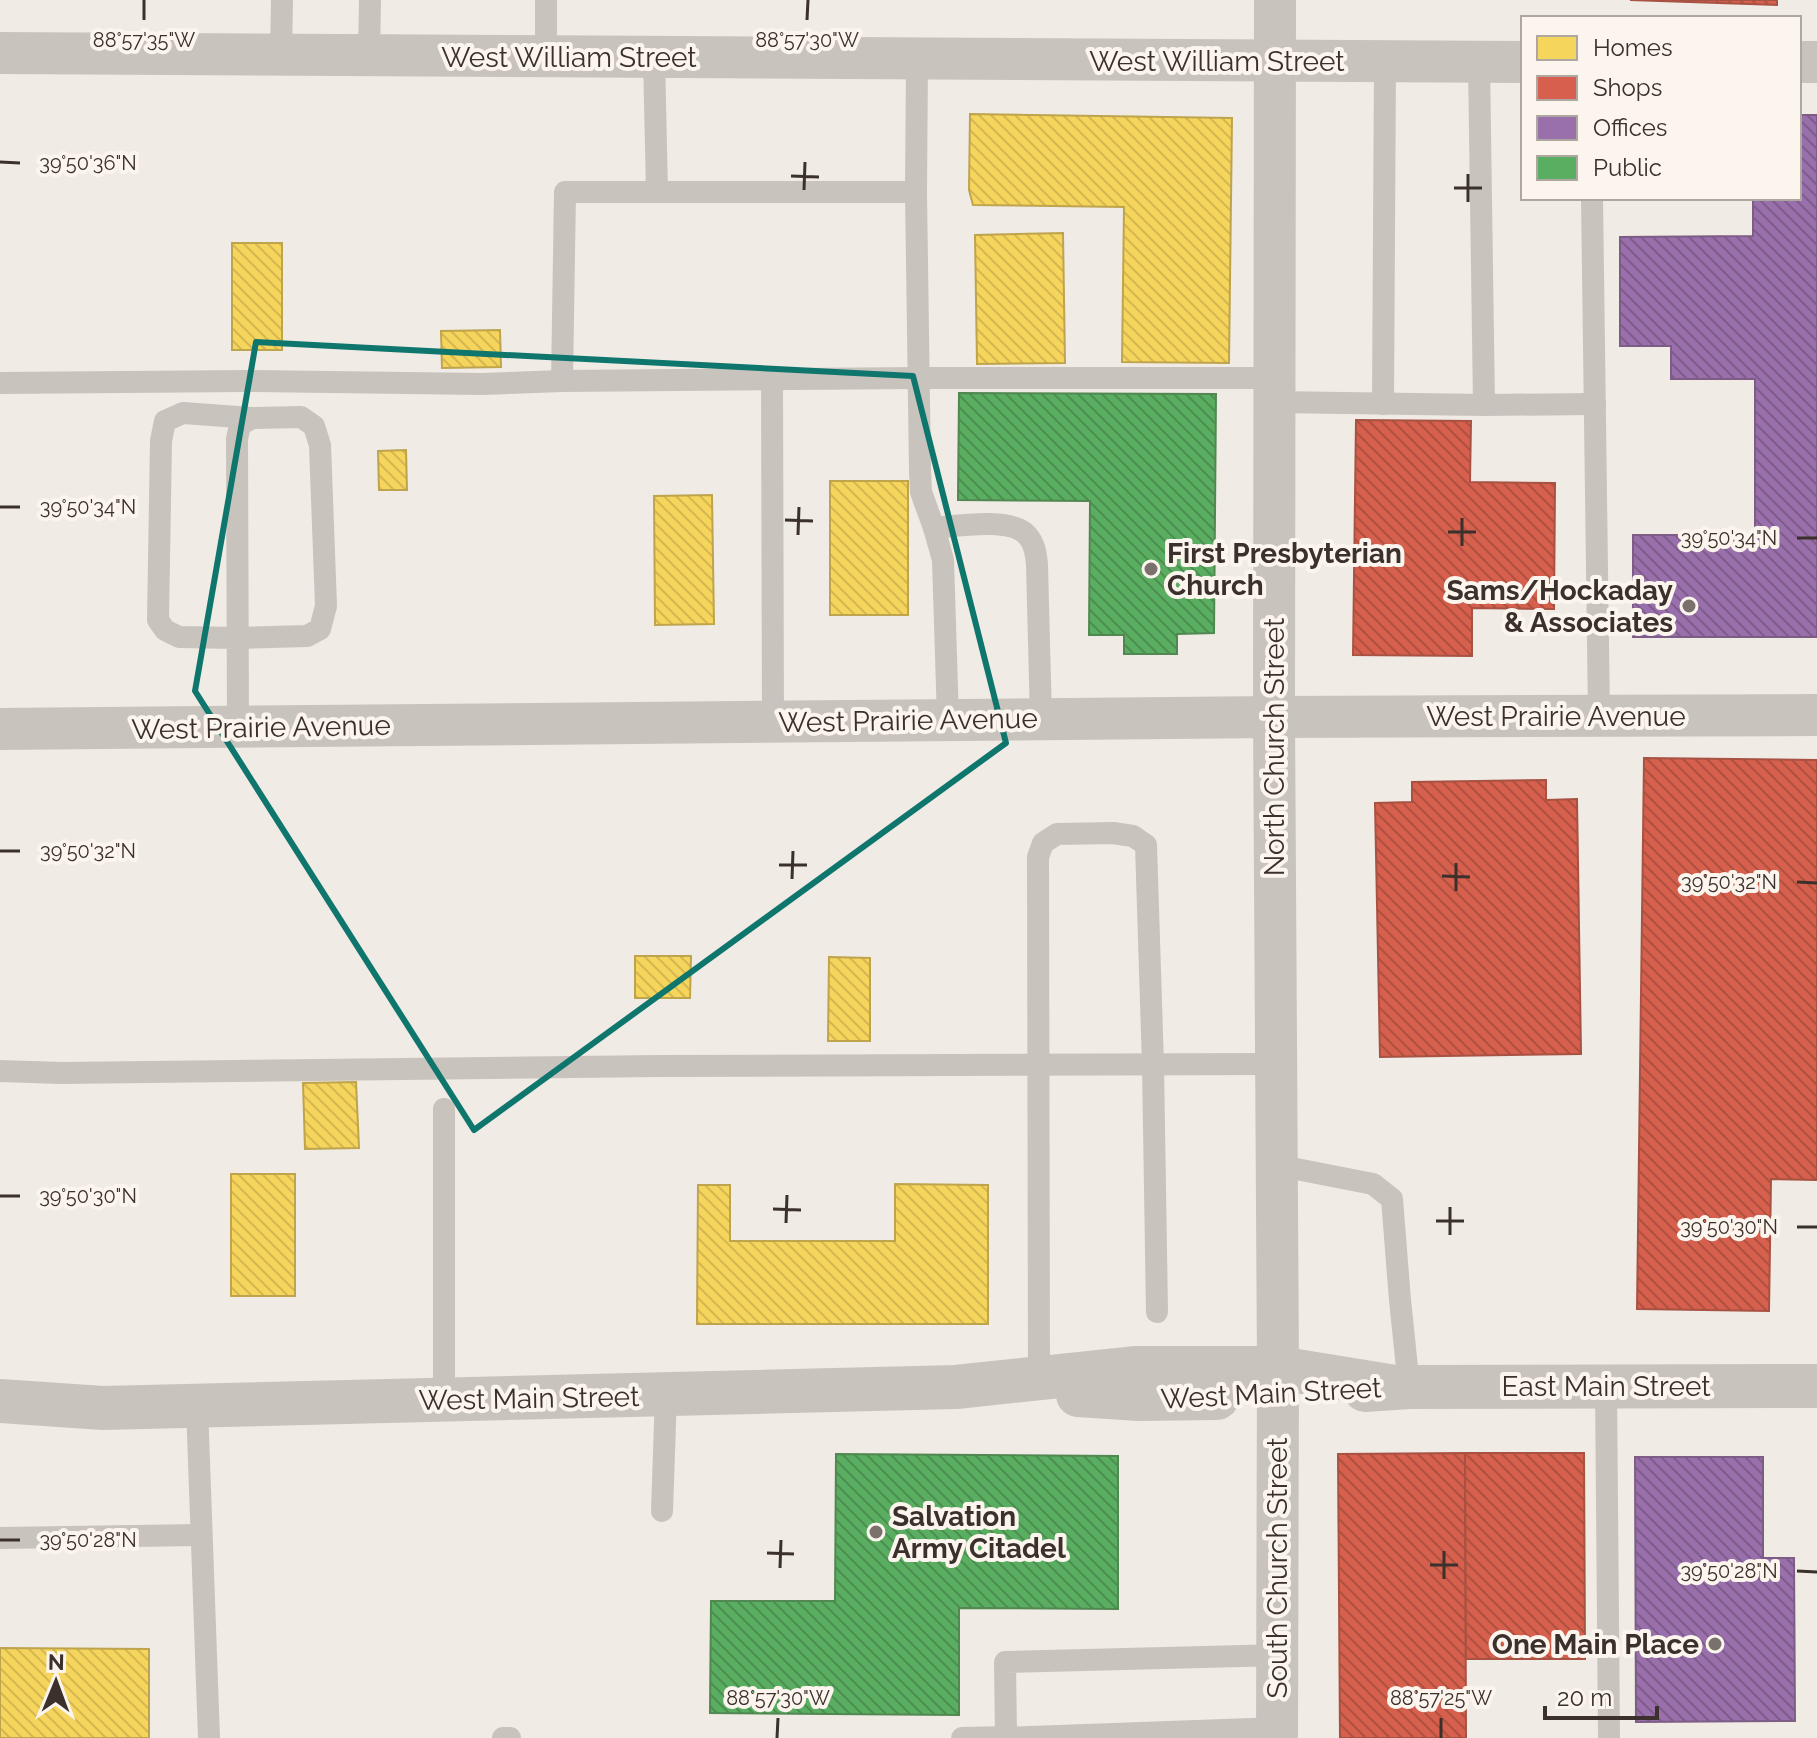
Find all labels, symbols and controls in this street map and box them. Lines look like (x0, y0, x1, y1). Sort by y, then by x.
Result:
legend (1521, 16, 1801, 200)
text: 88°57'35"W (93, 28, 195, 52)
text: 88°57'30"W (755, 28, 859, 52)
text: Homes (1593, 33, 1673, 62)
street label: West William Street (441, 41, 697, 74)
street label: West William Street (1089, 45, 1345, 78)
text: Shops (1593, 73, 1662, 102)
text: Offices (1593, 113, 1667, 142)
text: 39°50'36"N (39, 151, 137, 175)
text: Public (1593, 153, 1662, 182)
text: 39°50'34"N (40, 495, 136, 519)
text: 39°50'34"N (1681, 526, 1777, 550)
place label: First Presbyterian Church (1167, 537, 1402, 602)
marker: First Presbyterian Church (1142, 560, 1160, 578)
place label: Sams/Hockaday & Associates (1446, 574, 1674, 639)
marker: Sams/Hockaday & Associates (1680, 597, 1698, 615)
street label: North Church Street (1258, 617, 1291, 876)
street label: West Prairie Avenue (1426, 700, 1686, 733)
street label: West Prairie Avenue (778, 702, 1038, 739)
street label: West Prairie Avenue (131, 709, 391, 746)
text: 39°50'32"N (40, 839, 136, 863)
text: 39°50'32"N (1681, 870, 1777, 894)
text: 39°50'30"N (39, 1184, 137, 1208)
text: 39°50'30"N (1680, 1215, 1778, 1239)
street label: East Main Street (1501, 1370, 1711, 1403)
street label: West Main Street (1160, 1371, 1383, 1416)
street label: West Main Street (418, 1380, 640, 1417)
street label: South Church Street (1261, 1437, 1294, 1699)
place label: Salvation Army Citadel (892, 1500, 1066, 1565)
marker: Salvation Army Citadel (867, 1523, 885, 1541)
text: 39°50'28"N (39, 1528, 137, 1552)
text: 39°50'28"N (1680, 1559, 1778, 1583)
place label: One Main Place (1492, 1628, 1699, 1661)
marker: One Main Place (1706, 1635, 1724, 1653)
north arrow (16, 1642, 96, 1722)
text: N (48, 1649, 65, 1675)
scale bar (1545, 1670, 1657, 1720)
text: 20 m (1557, 1683, 1612, 1712)
text: 88°57'30"W (726, 1686, 830, 1710)
text: 88°57'25"W (1390, 1686, 1492, 1710)

